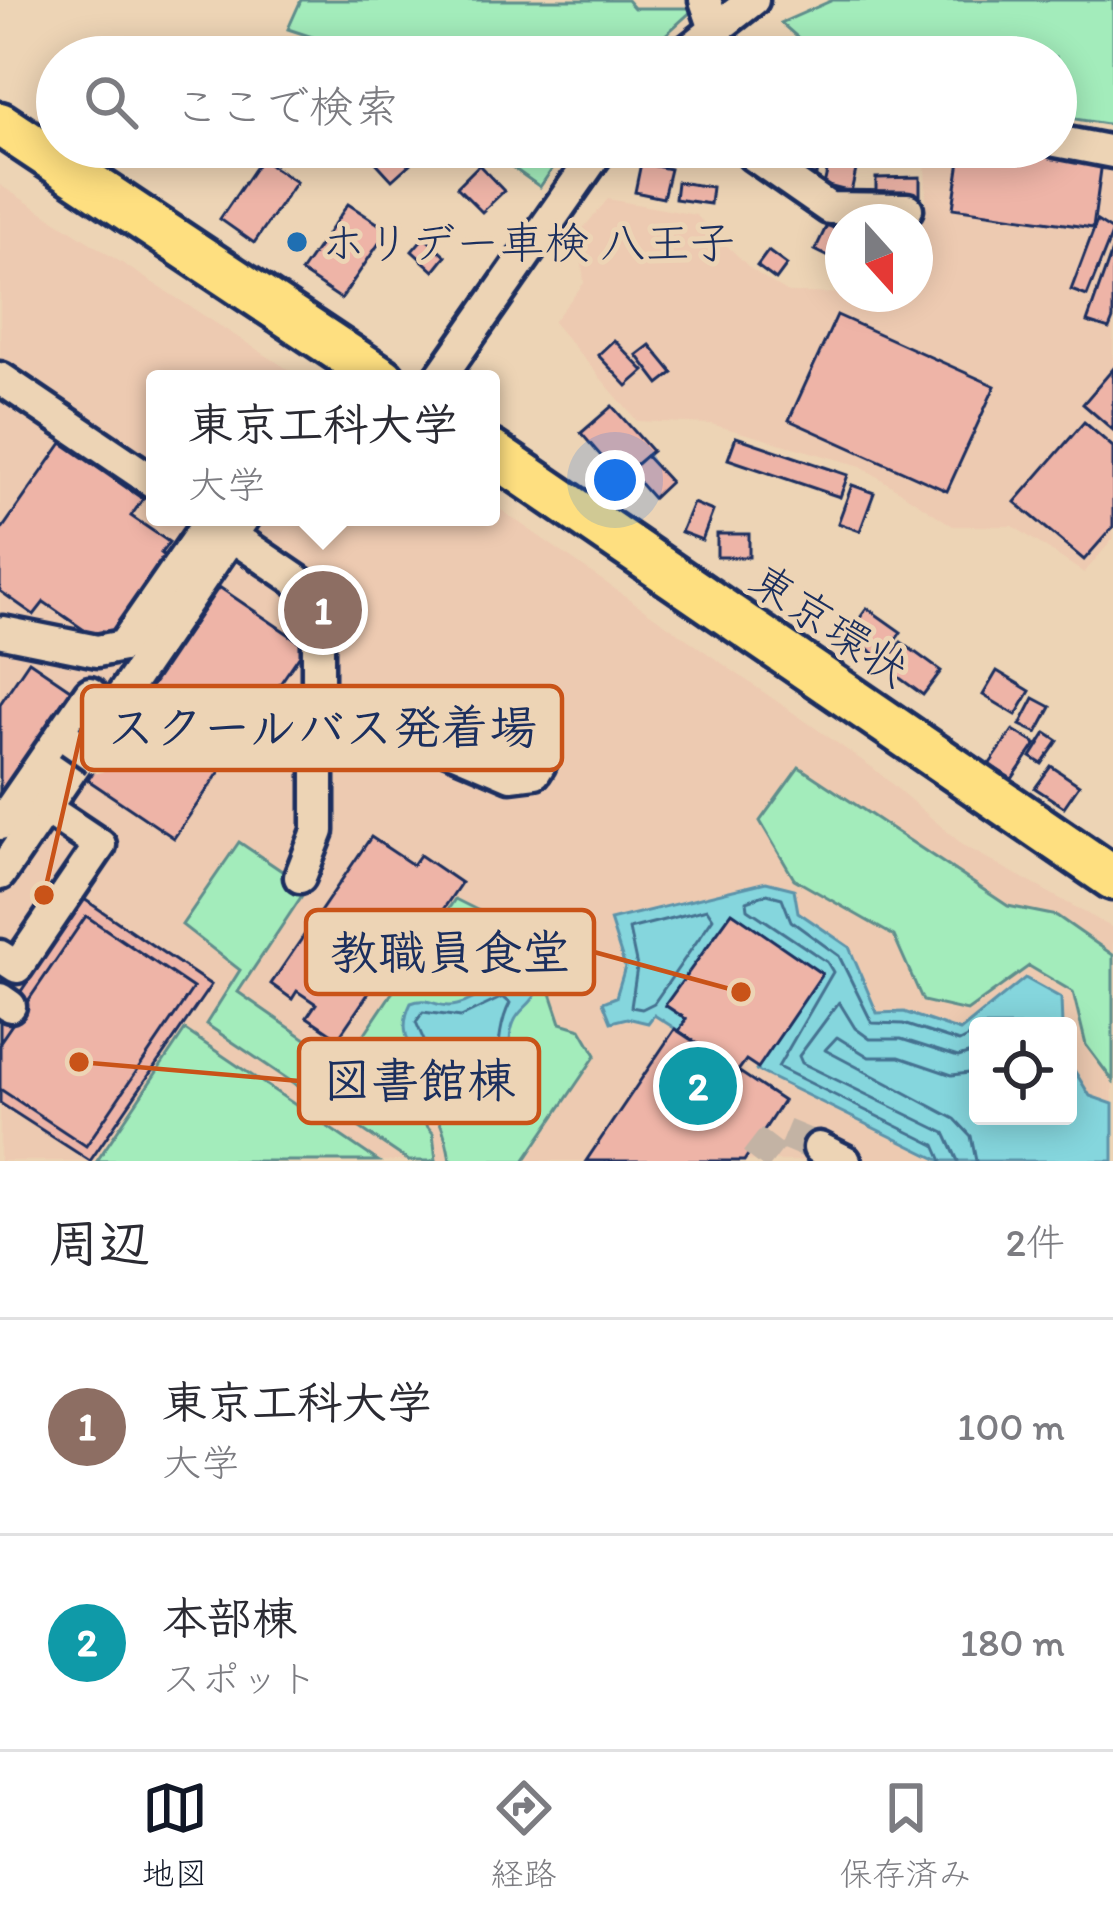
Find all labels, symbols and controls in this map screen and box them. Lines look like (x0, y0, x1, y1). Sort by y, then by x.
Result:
search box (36, 36, 1077, 168)
icon: search (78, 69, 144, 135)
text: ここで検索 (174, 79, 399, 133)
north arrow (825, 204, 933, 312)
place label: ホリデー車検 八王子 (321, 215, 735, 269)
marker: ホリデー車検 八王子 (284, 229, 310, 255)
popup (146, 370, 500, 526)
text: 東京工科大学 (188, 397, 458, 451)
your location (585, 450, 645, 510)
text: 大学 (188, 461, 266, 508)
street label: 東京環状 (740, 551, 920, 697)
pin: 1 (284, 565, 362, 655)
callout: スクールバス発着場 (82, 686, 562, 770)
text: スクールバス発着場 (107, 698, 537, 756)
callout: 教職員食堂 (306, 910, 594, 994)
text: 教職員食堂 (330, 923, 570, 981)
map controls (969, 1017, 1077, 1125)
button: locate (969, 1017, 1077, 1125)
callout: 図書館棟 (299, 1039, 539, 1123)
pin: 2 (659, 1041, 737, 1131)
text: 図書館棟 (323, 1051, 515, 1109)
text: 周辺 (48, 1213, 150, 1274)
text: 2件 (1005, 1219, 1065, 1266)
text: 東京工科大学 (162, 1375, 432, 1429)
text: 1 (78, 1403, 96, 1450)
text: 100 m (957, 1403, 1065, 1450)
text: 大学 (162, 1439, 240, 1486)
text: 本部棟 (162, 1591, 297, 1645)
text: 2 (77, 1619, 97, 1666)
text: 180 m (960, 1619, 1065, 1666)
text: スポット (162, 1655, 318, 1702)
tab: 地図 (142, 1775, 208, 1895)
tab: 経路 (491, 1775, 557, 1895)
tab: 保存済み (840, 1775, 972, 1895)

